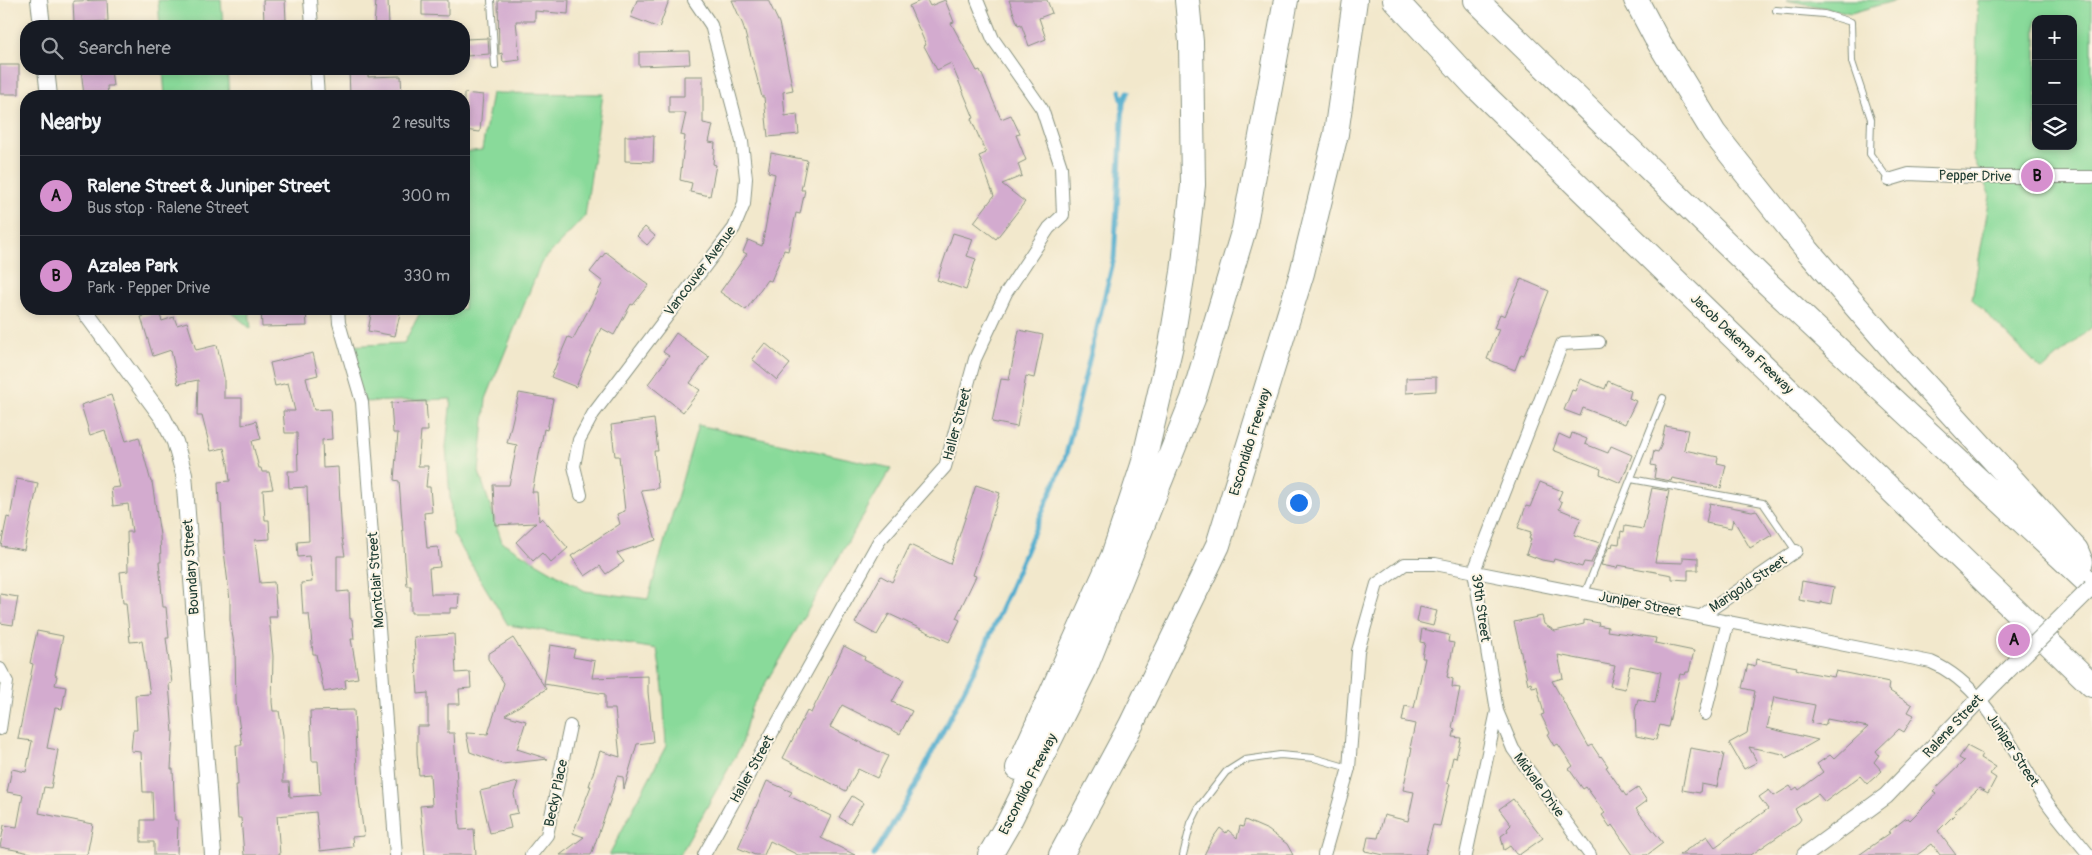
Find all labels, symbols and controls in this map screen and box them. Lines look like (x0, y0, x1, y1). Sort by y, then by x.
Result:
map controls (2032, 15, 2077, 150)
button: + (2032, 15, 2077, 60)
search box (20, 20, 470, 75)
icon: search (38, 34, 66, 62)
text: Search here (78, 36, 171, 60)
button: − (2032, 60, 2077, 105)
button: layers (2032, 105, 2077, 150)
text: Nearby (40, 109, 101, 136)
text: 2 results (392, 113, 450, 133)
pin: B (2021, 157, 2053, 195)
street label: Pepper Drive (1939, 167, 2012, 185)
text: Ralene Street & Juniper Street (87, 174, 330, 198)
text: A (51, 186, 61, 206)
text: 300 m (402, 186, 450, 206)
text: Bus stop · Ralene Street (87, 198, 249, 218)
street label: Vancouver Avenue (661, 223, 739, 319)
text: Azalea Park (87, 254, 178, 278)
text: B (51, 266, 61, 286)
text: 330 m (404, 266, 450, 286)
text: Park · Pepper Drive (87, 278, 210, 298)
street label: Jacob Dekema Freeway (1687, 290, 1797, 398)
street label: Haller Street (939, 385, 975, 462)
street label: Escondido Freeway (1226, 386, 1274, 498)
your location (1286, 490, 1312, 516)
street label: Boundary Street (179, 518, 203, 615)
street label: Montclair Street (364, 531, 388, 629)
street label: Marigold Street (1706, 552, 1790, 616)
street label: 39th Street (1468, 573, 1494, 643)
street label: Juniper Street (1597, 588, 1683, 620)
pin: A (1998, 621, 2030, 659)
street label: Ralene Street (1919, 691, 1987, 761)
street label: Juniper Street (1983, 710, 2043, 790)
street label: Escondido Freeway (995, 731, 1061, 837)
street label: Haller Street (726, 732, 778, 806)
street label: Midvale Drive (1510, 750, 1568, 821)
street label: Becky Place (541, 758, 571, 828)

